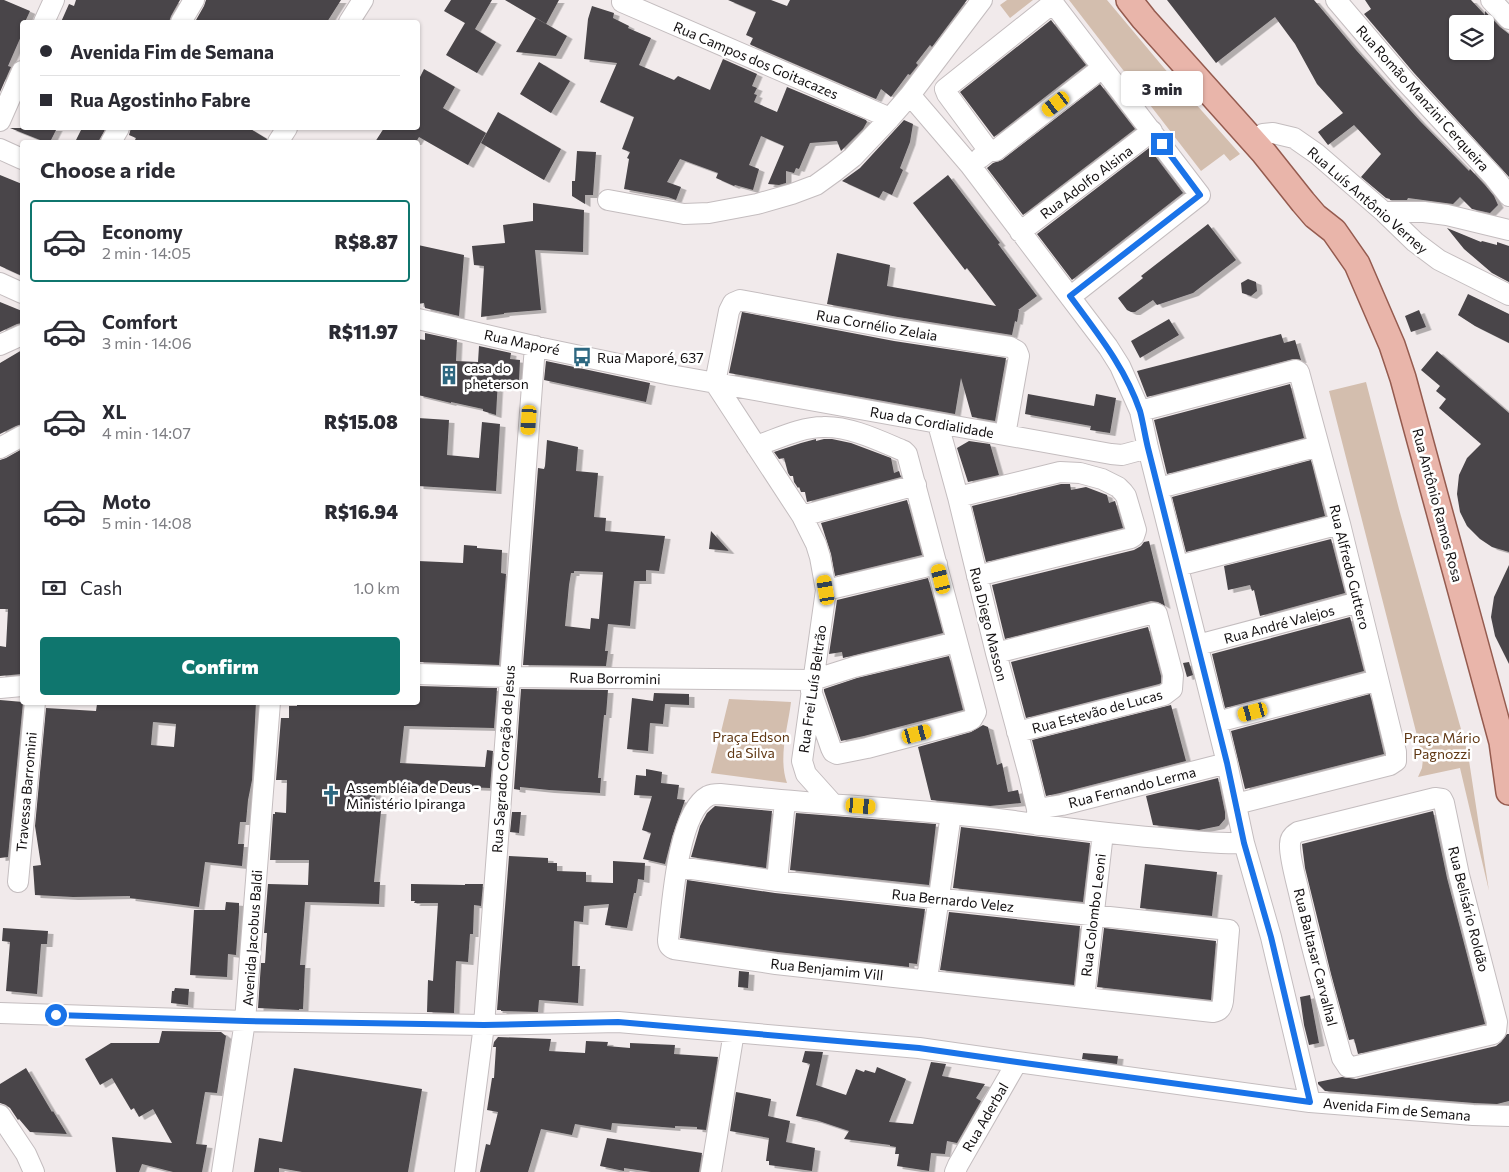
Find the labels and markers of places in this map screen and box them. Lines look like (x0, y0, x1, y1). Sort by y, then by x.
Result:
bus stop icon: Rua Maporé, 637 (571, 346, 593, 368)
place label: Rua Maporé, 637 (597, 349, 704, 366)
place label: casa do pheterson (464, 359, 529, 392)
building icon: casa do pheterson (438, 364, 460, 386)
place label: Assembléia de Deus - Ministério Ipiranga (346, 779, 480, 812)
church icon: Assembléia de Deus - Ministério Ipiranga (320, 784, 342, 806)

